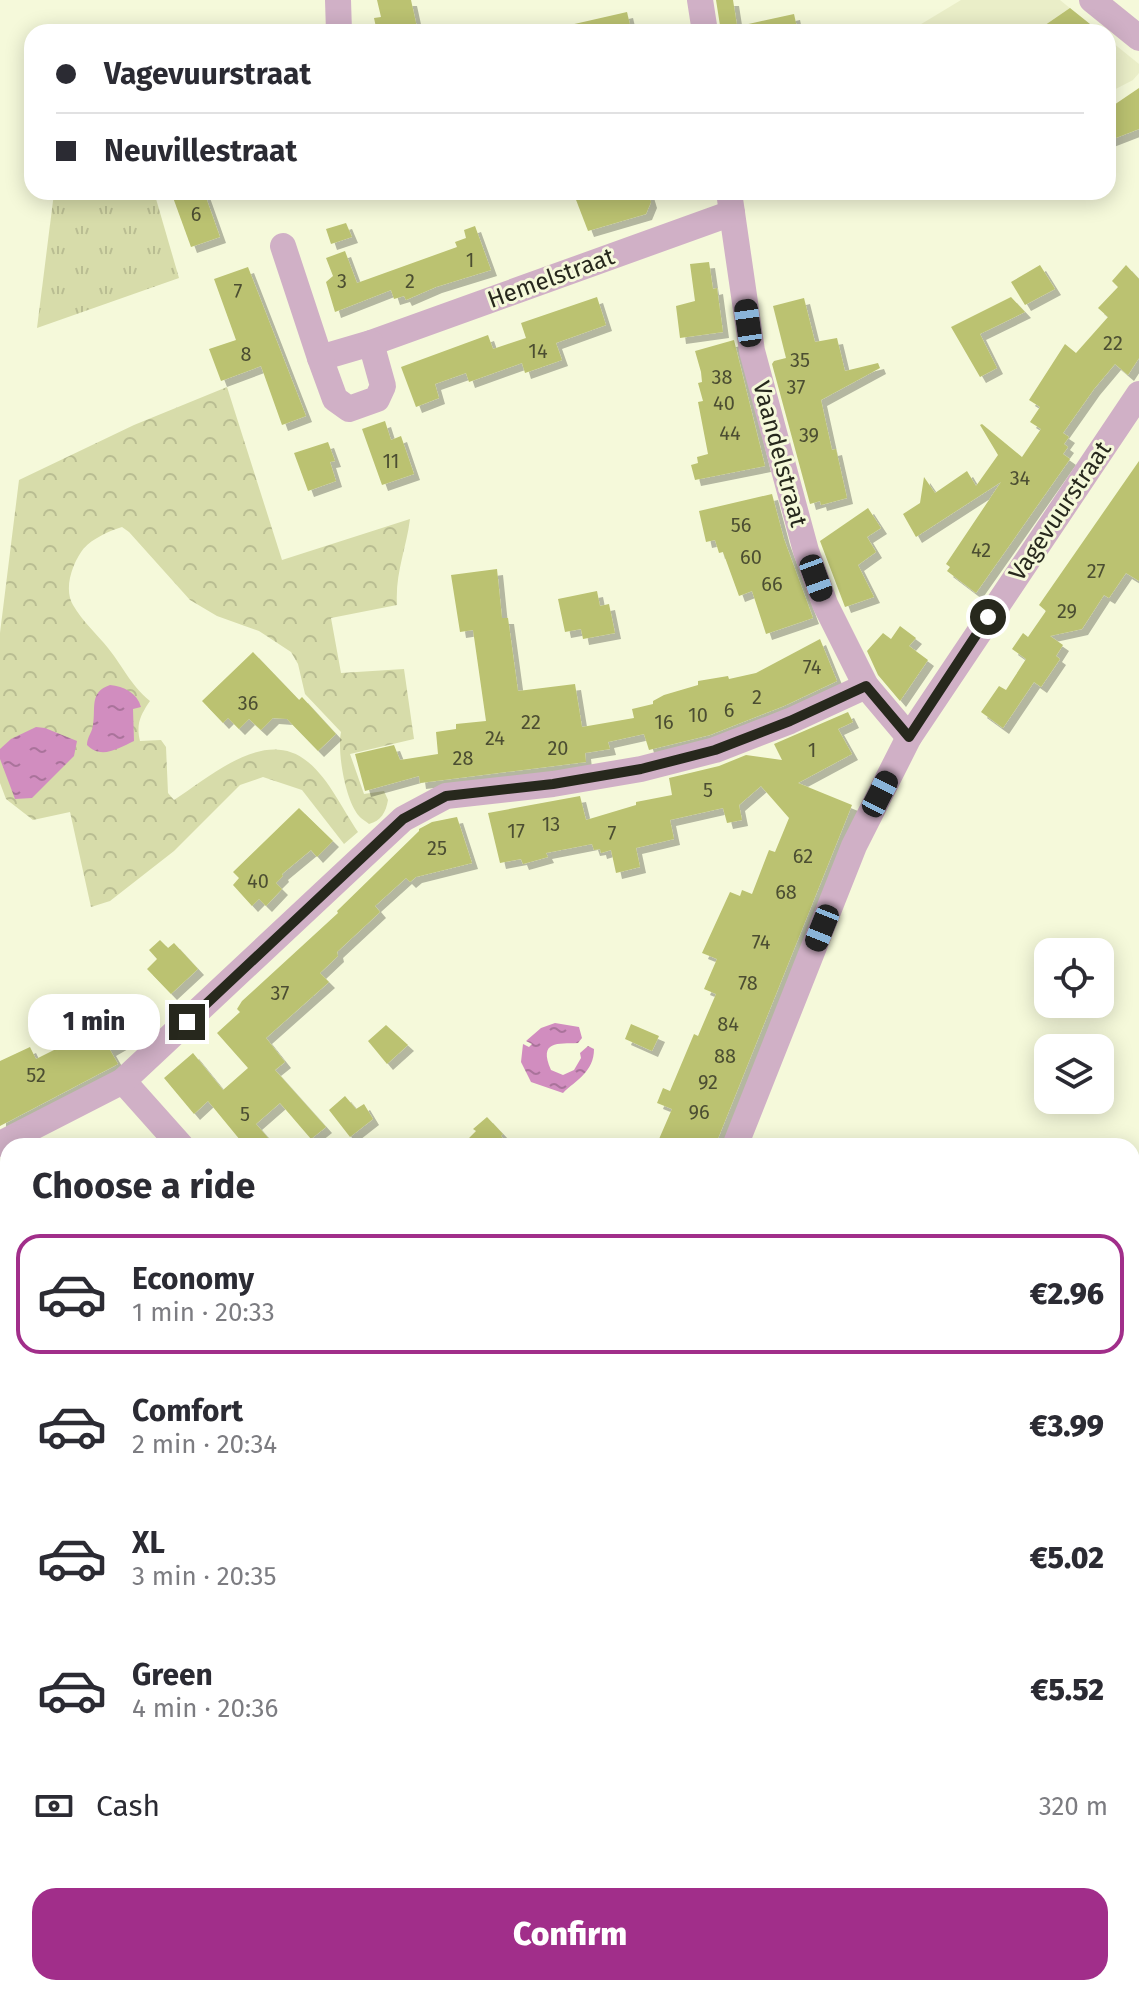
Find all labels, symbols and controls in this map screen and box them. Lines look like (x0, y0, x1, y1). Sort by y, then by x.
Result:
text: Vagevuurstraat (104, 56, 311, 92)
text: Neuvillestraat (104, 133, 297, 169)
house number: 6 (191, 202, 201, 226)
street label: Hemelstraat (484, 242, 619, 314)
house number: 1 (466, 248, 474, 272)
house number: 3 (337, 269, 347, 293)
house number: 2 (405, 269, 415, 293)
house number: 7 (234, 279, 243, 303)
car (733, 298, 763, 348)
house number: 22 (1103, 331, 1123, 355)
house number: 14 (528, 339, 548, 363)
house number: 8 (240, 342, 252, 366)
house number: 35 (790, 348, 810, 372)
house number: 38 (712, 365, 733, 389)
house number: 37 (787, 375, 805, 399)
street label: Vaandelstraat (747, 378, 813, 530)
house number: 40 (713, 391, 735, 415)
house number: 44 (719, 421, 741, 445)
house number: 39 (799, 423, 819, 447)
street label: Vagevuurstraat (1003, 436, 1117, 586)
house number: 11 (382, 449, 400, 473)
house number: 34 (1010, 466, 1031, 490)
house number: 56 (731, 513, 751, 537)
house number: 42 (971, 538, 991, 562)
house number: 60 (740, 545, 762, 569)
car (797, 551, 835, 605)
house number: 27 (1087, 559, 1105, 583)
house number: 66 (761, 572, 783, 596)
route start (970, 599, 1006, 635)
house number: 29 (1057, 599, 1077, 623)
house number: 74 (803, 655, 822, 679)
house number: 2 (752, 685, 762, 709)
house number: 36 (238, 691, 258, 715)
house number: 6 (724, 698, 734, 722)
house number: 10 (688, 703, 708, 727)
house number: 22 (521, 710, 541, 734)
house number: 16 (654, 710, 674, 734)
house number: 24 (485, 726, 505, 750)
house number: 20 (547, 736, 569, 760)
house number: 1 (808, 738, 816, 762)
house number: 28 (453, 746, 473, 770)
car (858, 767, 902, 821)
house number: 5 (703, 778, 713, 802)
house number: 13 (542, 812, 560, 836)
house number: 17 (507, 819, 525, 843)
house number: 7 (608, 821, 617, 845)
house number: 25 (427, 836, 447, 860)
house number: 62 (793, 844, 813, 868)
house number: 40 (247, 869, 269, 893)
house number: 68 (775, 880, 797, 904)
car (802, 901, 842, 955)
house number: 74 (752, 930, 771, 954)
map controls (1034, 938, 1114, 1114)
button: locate (1034, 938, 1114, 1018)
house number: 78 (738, 971, 758, 995)
house number: 37 (271, 981, 289, 1005)
callout: 1 min (27, 994, 159, 1050)
route end (169, 1004, 205, 1040)
text: 1 min (63, 1006, 125, 1037)
house number: 84 (717, 1012, 739, 1036)
button: layers (1034, 1034, 1114, 1114)
house number: 88 (714, 1044, 736, 1068)
house number: 52 (26, 1063, 46, 1087)
house number: 92 (698, 1070, 718, 1094)
house number: 96 (688, 1100, 710, 1124)
house number: 5 (240, 1102, 250, 1126)
text: Choose a ride (32, 1164, 255, 1208)
icon: car (36, 1258, 108, 1330)
text: Economy (132, 1261, 254, 1297)
text: €2.96 (1030, 1276, 1104, 1312)
text: 1 min · 20:33 (132, 1297, 275, 1328)
icon: car (36, 1390, 108, 1462)
text: Comfort (132, 1393, 243, 1429)
text: €3.99 (1030, 1408, 1104, 1444)
text: 2 min · 20:34 (132, 1429, 277, 1460)
icon: car (36, 1522, 108, 1594)
text: XL (132, 1525, 165, 1561)
text: €5.02 (1030, 1540, 1104, 1576)
text: 3 min · 20:35 (132, 1561, 277, 1592)
icon: car (36, 1654, 108, 1726)
text: Green (132, 1657, 213, 1693)
text: €5.52 (1031, 1672, 1104, 1708)
text: 4 min · 20:36 (132, 1693, 278, 1724)
icon: cash (32, 1784, 76, 1828)
text: Cash (96, 1788, 160, 1824)
text: 320 m (1039, 1791, 1108, 1822)
button: Confirm (32, 1888, 1108, 1980)

